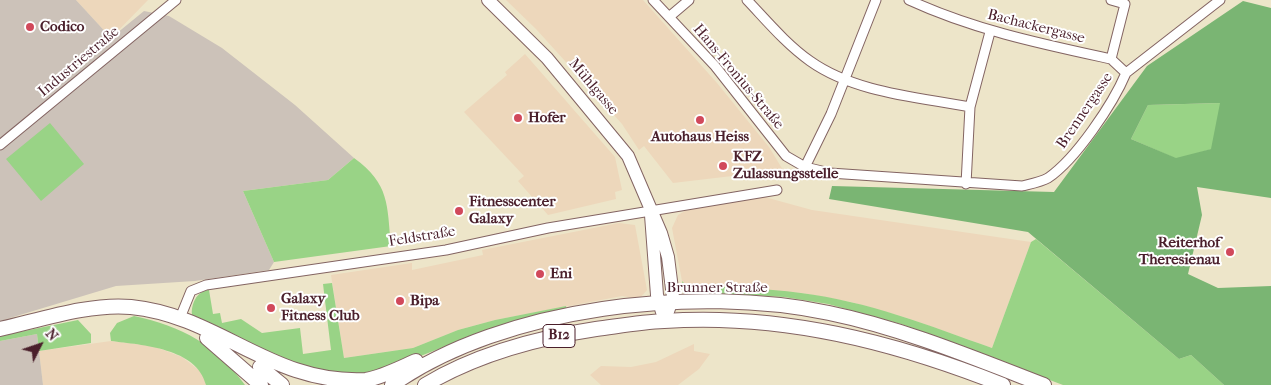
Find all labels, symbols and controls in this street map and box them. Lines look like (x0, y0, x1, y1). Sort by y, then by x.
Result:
street label: Bachackergasse (985, 6, 1087, 48)
place label: Codico (40, 18, 84, 36)
marker: Codico (24, 21, 36, 33)
street label: Hans-Fronius-Straße (689, 21, 787, 133)
street label: Industriestraße (35, 23, 123, 101)
street label: Mühlgasse (564, 55, 622, 119)
street label: Brennergasse (1053, 69, 1117, 153)
place label: Hofer (528, 109, 566, 127)
marker: Hofer (512, 112, 524, 124)
marker: Autohaus Heiss (694, 114, 706, 126)
place label: Autohaus Heiss (651, 128, 749, 146)
place label: KFZ Zulassungsstelle (733, 148, 838, 183)
marker: KFZ Zulassungsstelle (717, 160, 729, 172)
place label: Fitnesscenter Galaxy (469, 193, 556, 228)
marker: Fitnesscenter Galaxy (453, 205, 465, 217)
street label: Feldstraße (387, 223, 457, 251)
place label: Reiterhof Theresienau (1139, 234, 1220, 269)
marker: Reiterhof Theresienau (1224, 246, 1236, 258)
place label: Eni (550, 265, 572, 283)
marker: Eni (534, 268, 546, 280)
street label: Brunner Straße (666, 279, 768, 297)
place label: Galaxy Fitness Club (281, 290, 360, 325)
place label: Bipa (410, 292, 439, 310)
marker: Bipa (394, 295, 406, 307)
marker: Galaxy Fitness Club (265, 302, 277, 314)
north arrow (15, 320, 65, 370)
road number: B12 (543, 324, 575, 348)
text: N (42, 325, 62, 344)

